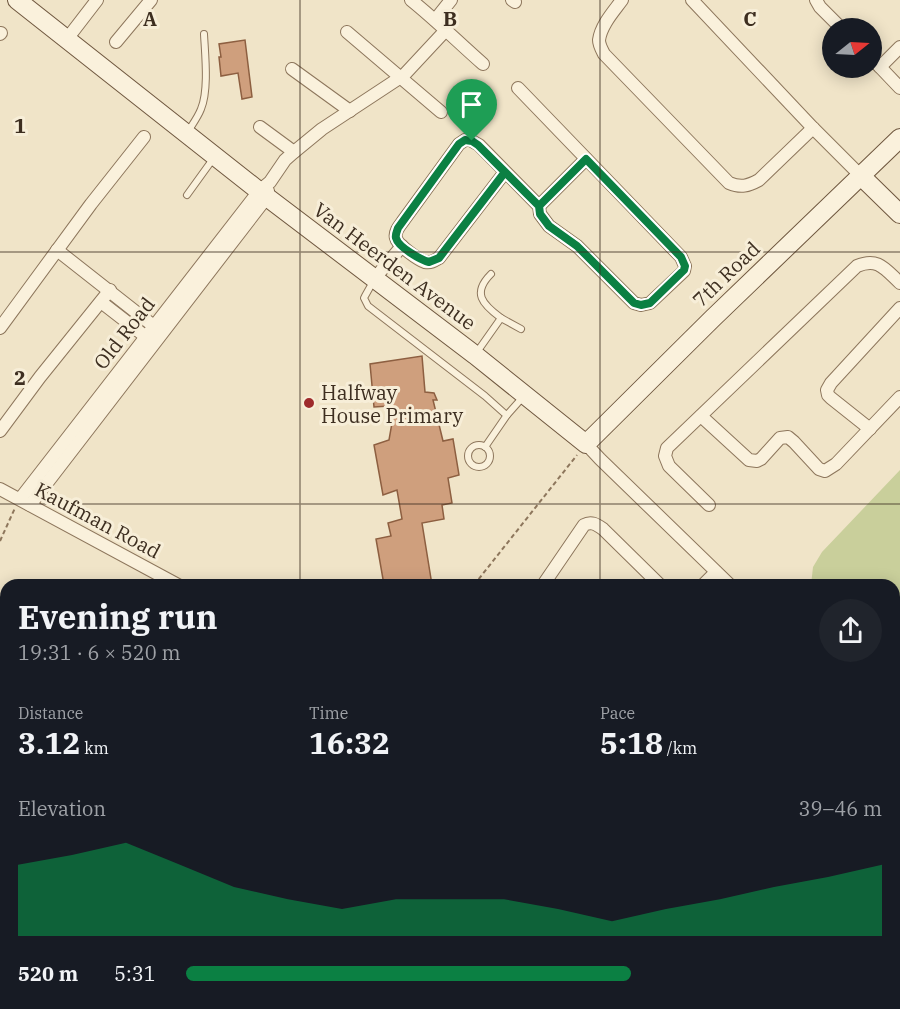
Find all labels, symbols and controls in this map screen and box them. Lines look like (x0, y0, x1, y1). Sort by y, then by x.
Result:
text: A (143, 5, 157, 32)
text: B (443, 5, 457, 32)
text: C (743, 5, 757, 32)
north arrow (822, 18, 882, 78)
map controls (822, 18, 882, 78)
pin (446, 79, 497, 141)
icon: arrive (455, 88, 488, 121)
text: 1 (14, 112, 26, 139)
street label: Van Heerden Avenue (308, 196, 482, 336)
street label: 7th Road (686, 235, 766, 313)
street label: Old Road (87, 291, 161, 375)
text: 2 (14, 364, 26, 391)
place label: Halfway House Primary (321, 379, 463, 429)
marker: Halfway House Primary (302, 396, 316, 410)
street label: Kaufman Road (30, 475, 166, 565)
text: Evening run (18, 595, 218, 638)
button: share (819, 599, 882, 662)
text: 19:31 · 6 × 520 m (18, 639, 181, 666)
text: Distance (18, 703, 83, 723)
text: Time (309, 703, 348, 723)
text: Pace (600, 703, 635, 723)
text: 3.12 (18, 723, 80, 762)
text: 16:32 (309, 723, 390, 762)
text: 5:18 (600, 723, 663, 762)
text: km (80, 738, 109, 758)
text: /km (663, 738, 697, 758)
text: Elevation (18, 795, 106, 822)
text: 39–46 m (799, 795, 882, 822)
text: 520 m (18, 960, 78, 987)
text: 5:31 (114, 960, 156, 987)

